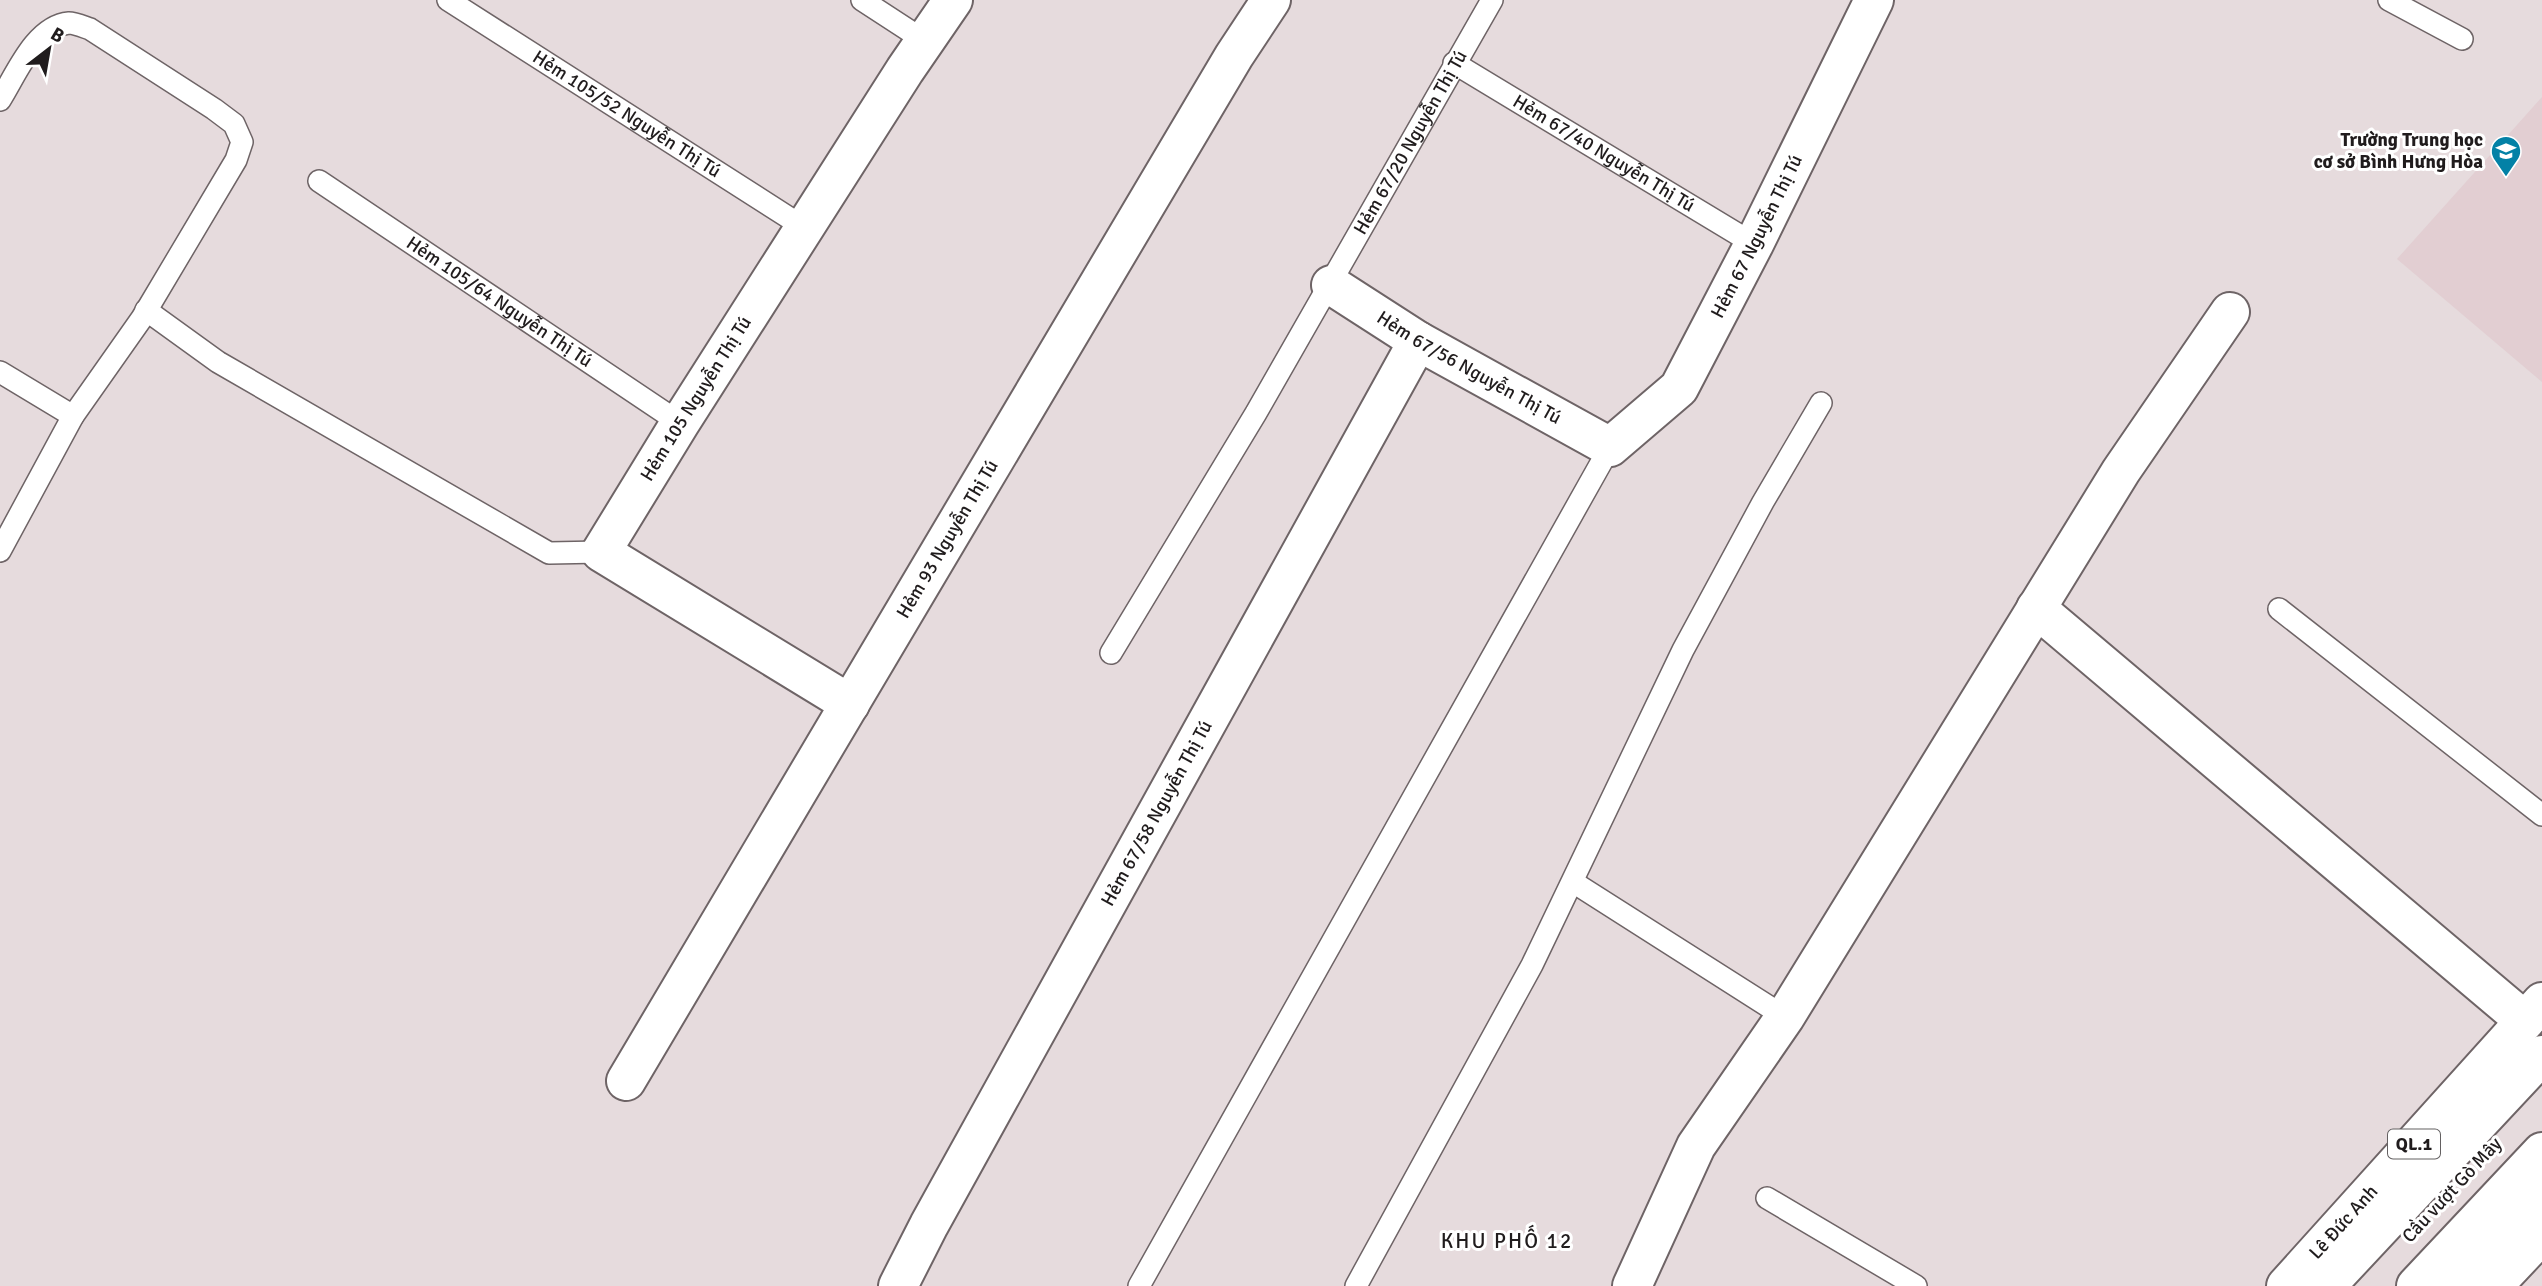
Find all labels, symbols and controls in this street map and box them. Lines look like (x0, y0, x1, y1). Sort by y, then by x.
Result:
north arrow (14, 14, 84, 84)
text: B (46, 22, 69, 49)
street label: Hẻm 105/52 Nguyễn Thị Tú (528, 45, 725, 183)
street label: Hẻm 67/20 Nguyễn Thị Tú (1348, 46, 1473, 239)
street label: Hẻm 67/40 Nguyễn Thị Tú (1508, 89, 1699, 218)
place label: Trường Trung học cơ sở Bình Hưng Hòa (2314, 128, 2483, 174)
school or university icon: Trường Trung học cơ sở Bình Hưng Hòa (2489, 134, 2523, 178)
street label: Hẻm 67 Nguyễn Thị Tú (1706, 151, 1808, 322)
street label: Hẻm 105/64 Nguyễn Thị Tú (402, 231, 597, 373)
street label: Hẻm 67/56 Nguyễn Thị Tú (1372, 306, 1565, 430)
street label: Hẻm 105 Nguyễn Thị Tú (635, 312, 757, 486)
street label: Hẻm 93 Nguyễn Thị Tú (891, 456, 1004, 623)
street label: Hẻm 67/58 Nguyễn Thị Tú (1096, 716, 1218, 910)
road number: QL.1 (2388, 1129, 2440, 1158)
street label: Cầu vượt Gò Mây (2397, 1132, 2507, 1248)
street label: Lê Đức Anh (2304, 1180, 2383, 1264)
district label: KHU PHỐ 12 (1441, 1224, 1573, 1254)

